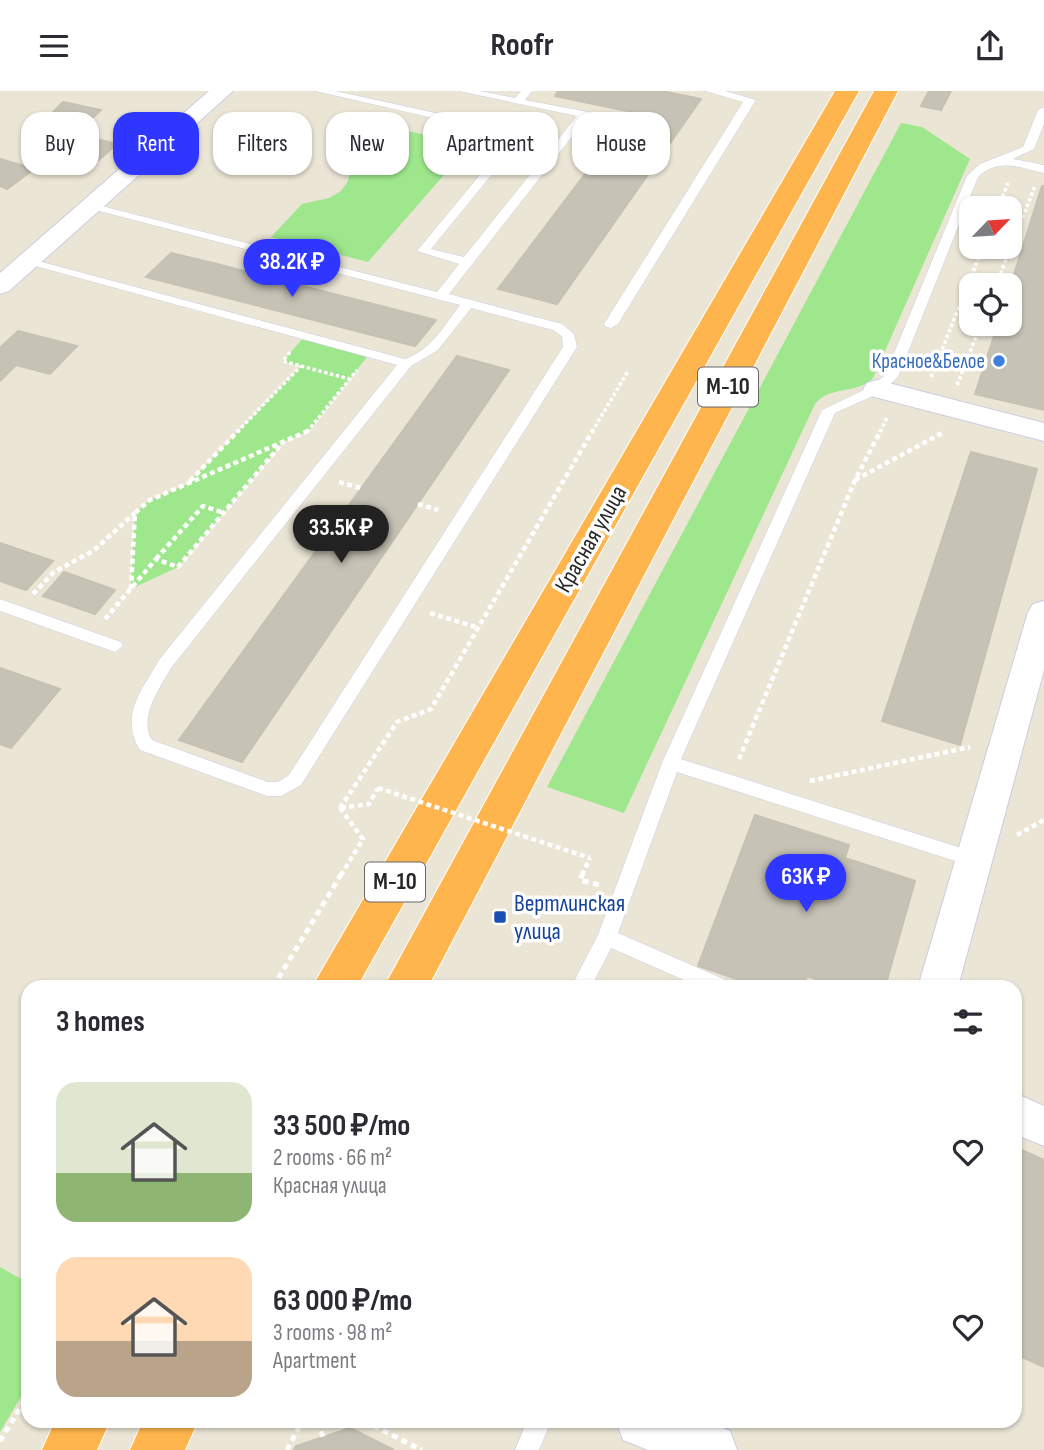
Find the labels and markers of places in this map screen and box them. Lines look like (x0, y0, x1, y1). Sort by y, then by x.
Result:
pin: 38.2K ₽ (227, 239, 357, 299)
place label: Красное&Белое (872, 349, 985, 374)
marker: Красное&Белое (991, 353, 1007, 369)
pin: 33.5K ₽ (276, 505, 406, 565)
pin: 63K ₽ (757, 855, 855, 914)
place label: Вертлинская улица (514, 889, 625, 946)
marker: Вертлинская улица (492, 909, 508, 925)

